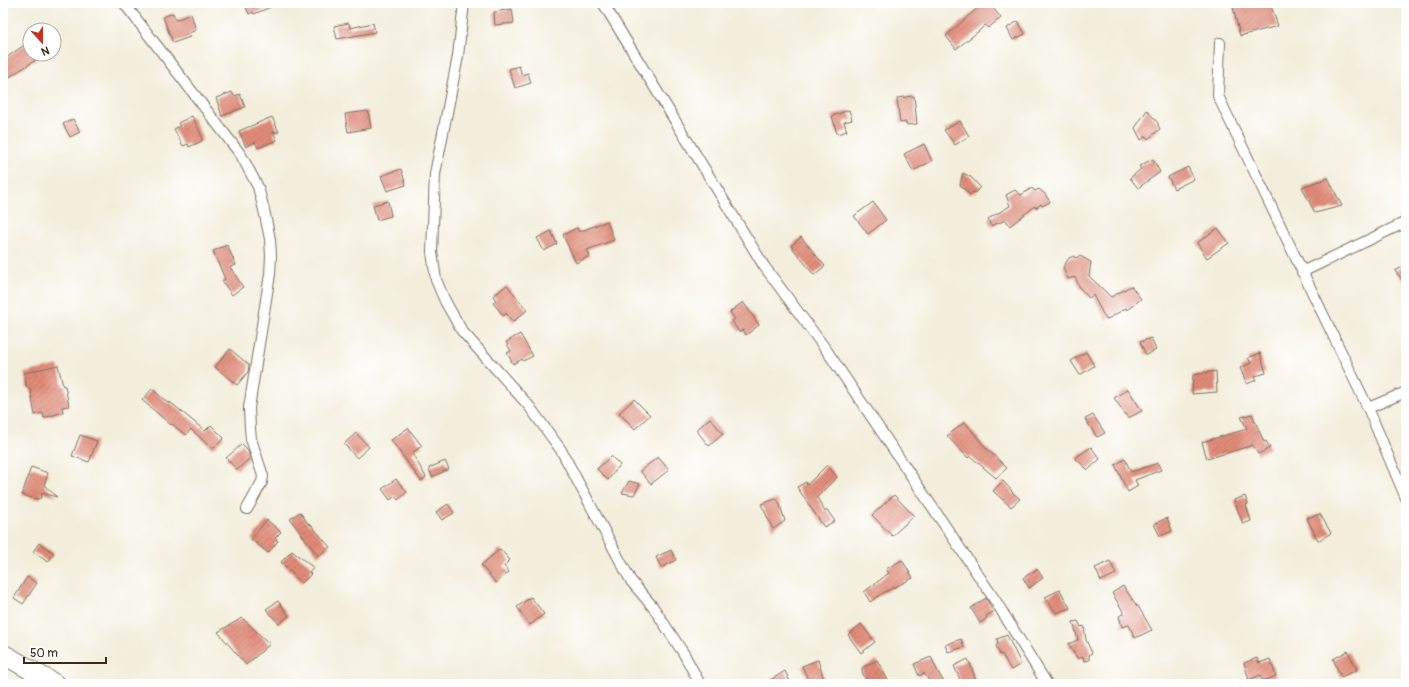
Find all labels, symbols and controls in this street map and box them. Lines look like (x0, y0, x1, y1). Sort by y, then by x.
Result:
north arrow (22, 22, 62, 62)
text: N (39, 43, 51, 58)
scale bar (24, 639, 106, 665)
text: 50 m (30, 646, 58, 661)

